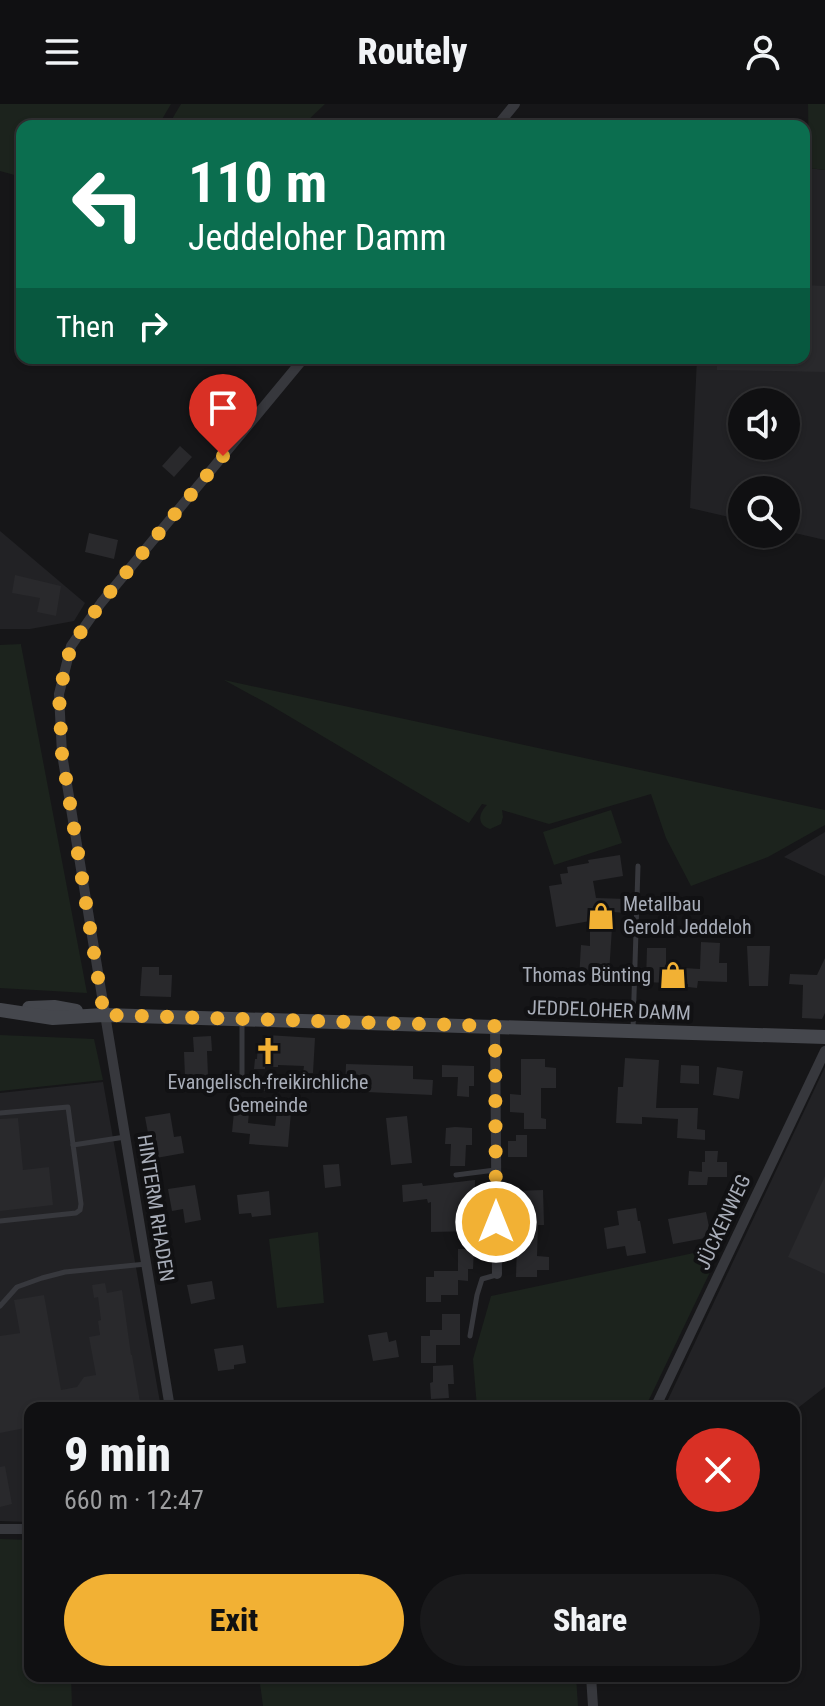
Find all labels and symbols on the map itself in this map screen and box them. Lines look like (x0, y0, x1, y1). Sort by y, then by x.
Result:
pin (189, 374, 257, 456)
place label: Metallbau Gerold Jeddeloh (623, 892, 752, 939)
shop icon: Metallbau Gerold Jeddeloh (586, 901, 616, 931)
shop icon: Thomas Bünting (658, 960, 688, 990)
place label: Thomas Bünting (522, 963, 651, 987)
street label: JEDDELOHER DAMM (527, 995, 691, 1025)
church icon: Evangelisch-freikirchliche Gemeinde (253, 1036, 283, 1066)
place label: Evangelisch-freikirchliche Gemeinde (168, 1070, 368, 1117)
street label: HINTERM RHADEN (133, 1133, 179, 1283)
street label: JÜCKENWEG (690, 1170, 756, 1274)
position arrow (454, 1180, 538, 1264)

